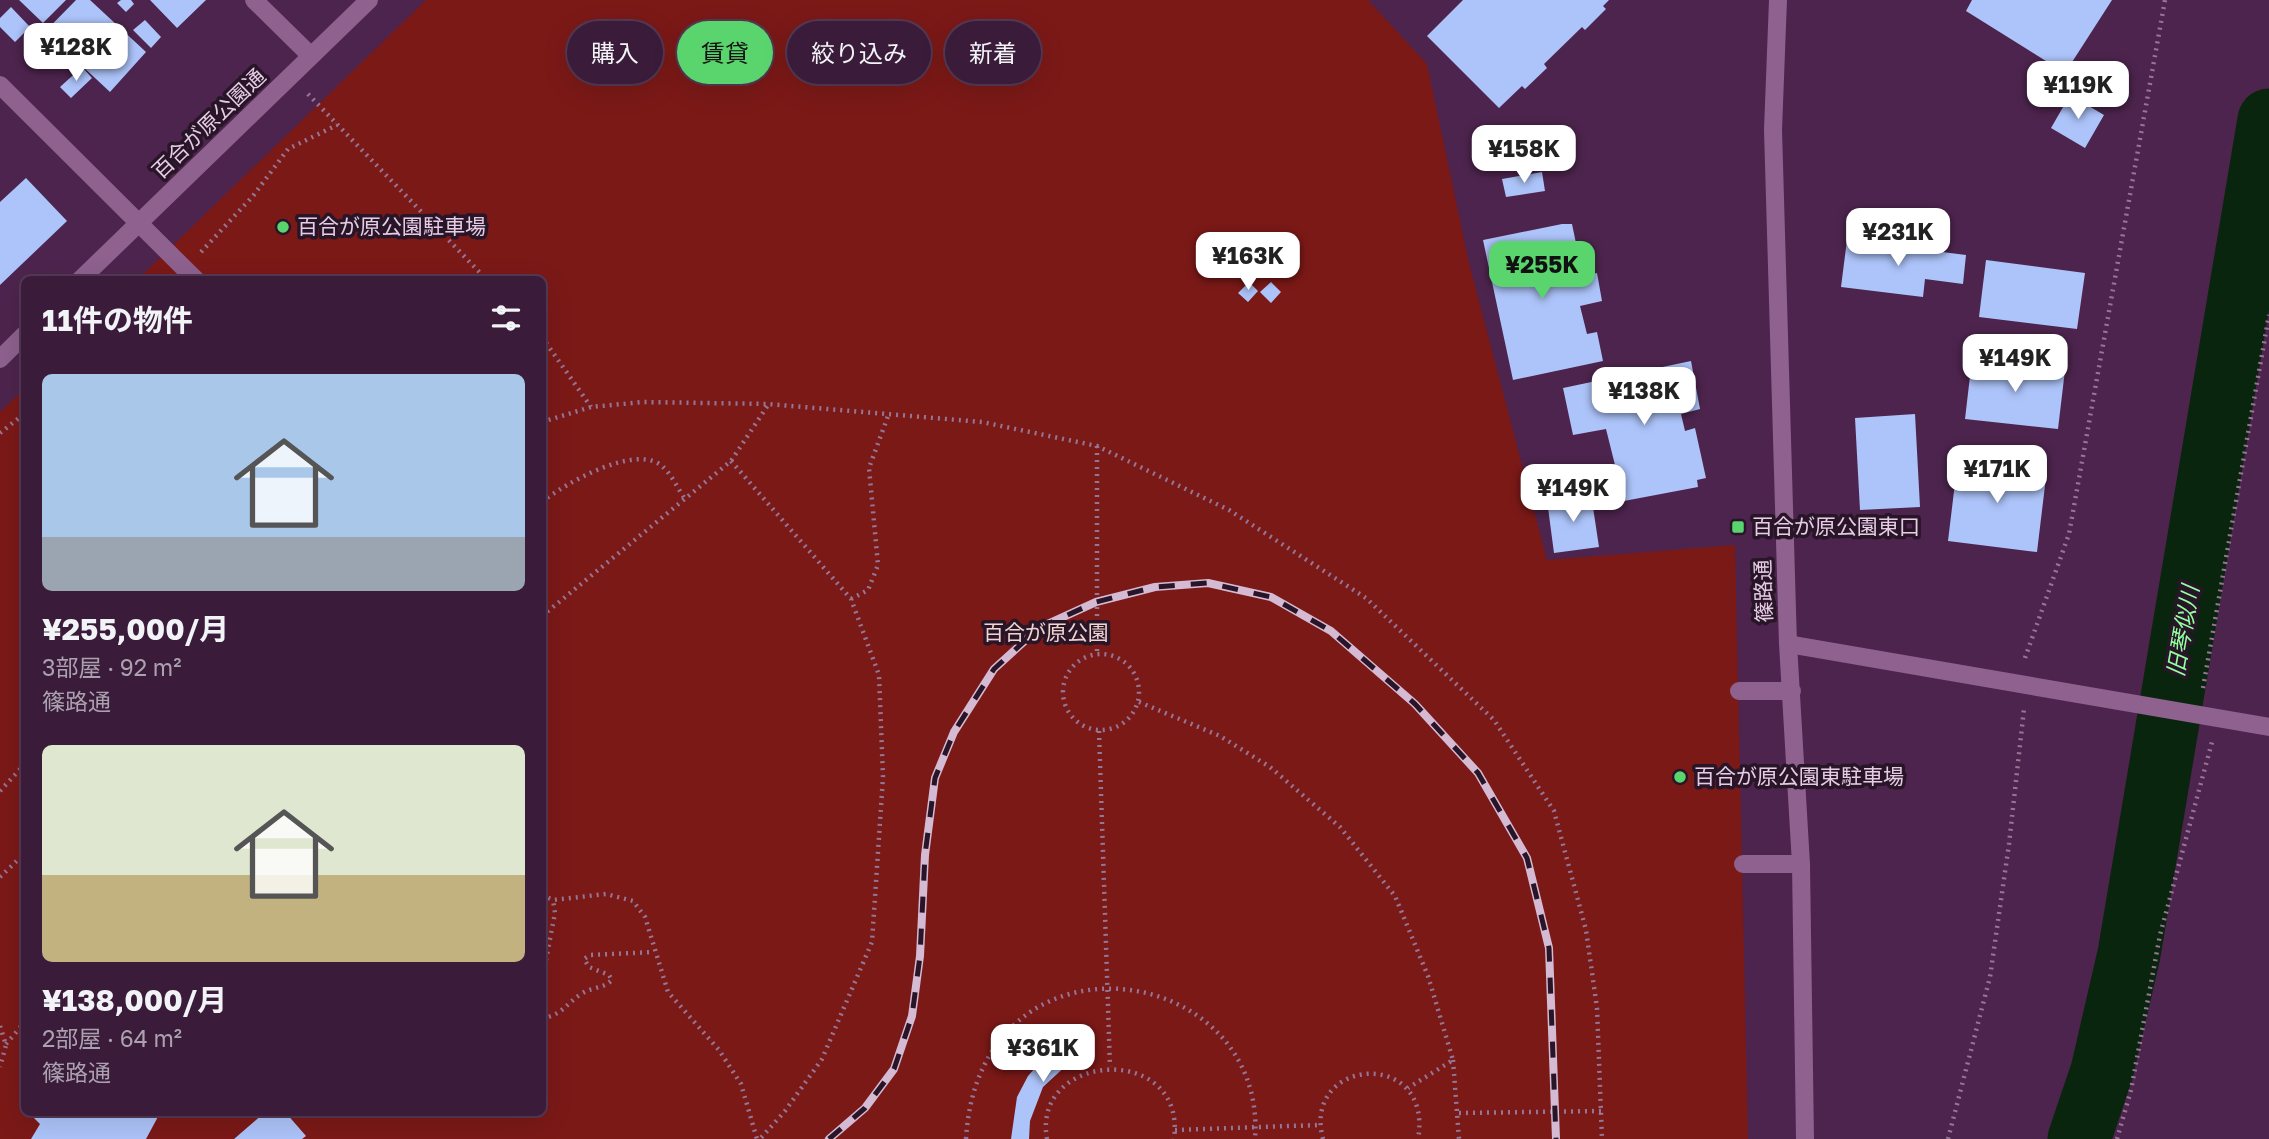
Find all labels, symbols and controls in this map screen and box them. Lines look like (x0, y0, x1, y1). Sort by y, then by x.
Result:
chip: 購入 (567, 21, 663, 84)
chip: 賃貸 (677, 21, 773, 84)
chip: 絞り込み (787, 21, 931, 84)
chip: 新着 (945, 21, 1041, 84)
pin: ¥128K (27, 24, 125, 83)
text: ¥128K (40, 32, 112, 60)
pin: ¥119K (2029, 61, 2127, 121)
street label: 百合が原公園通 (146, 63, 270, 184)
text: ¥119K (2043, 70, 2113, 98)
pin: ¥158K (1475, 125, 1573, 185)
text: ¥158K (1488, 134, 1560, 162)
pin: ¥231K (1849, 208, 1947, 268)
place label: 百合が原公園駐車場 (297, 213, 486, 239)
text: ¥231K (1862, 217, 1934, 245)
marker: 百合が原公園駐車場 (275, 219, 291, 235)
pin: ¥163K (1199, 232, 1297, 292)
text: ¥163K (1212, 241, 1284, 269)
pin: ¥255K (1493, 242, 1591, 301)
text: ¥255K (1505, 250, 1579, 278)
icon: filters (487, 299, 525, 337)
text: 11件の物件 (42, 302, 193, 338)
pin: ¥149K (1966, 334, 2064, 394)
text: ¥149K (1979, 343, 2051, 371)
pin: ¥138K (1595, 368, 1693, 427)
text: ¥138K (1608, 376, 1680, 404)
icon: home (221, 420, 347, 546)
pin: ¥171K (1948, 446, 2046, 505)
text: ¥171K (1963, 454, 2031, 482)
pin: ¥149K (1524, 464, 1622, 524)
text: ¥149K (1537, 473, 1609, 501)
place label: 百合が原公園東口 (1752, 513, 1920, 539)
marker: 百合が原公園東口 (1730, 519, 1746, 535)
street label: 篠路通 (1749, 559, 1777, 623)
water label: 旧琴似川 (2160, 580, 2204, 679)
text: ¥255,000/月 (42, 611, 229, 647)
park label: 百合が原公園 (983, 619, 1109, 645)
text: 3部屋 · 92 m² (42, 653, 182, 681)
text: 篠路通 (42, 687, 111, 715)
place label: 百合が原公園東駐車場 (1694, 763, 1904, 789)
marker: 百合が原公園東駐車場 (1672, 769, 1688, 785)
icon: home (221, 791, 347, 917)
text: ¥138,000/月 (42, 982, 227, 1018)
text: 2部屋 · 64 m² (42, 1024, 182, 1052)
pin: ¥361K (994, 1024, 1092, 1084)
text: ¥361K (1007, 1033, 1079, 1061)
text: 篠路通 (42, 1058, 111, 1086)

